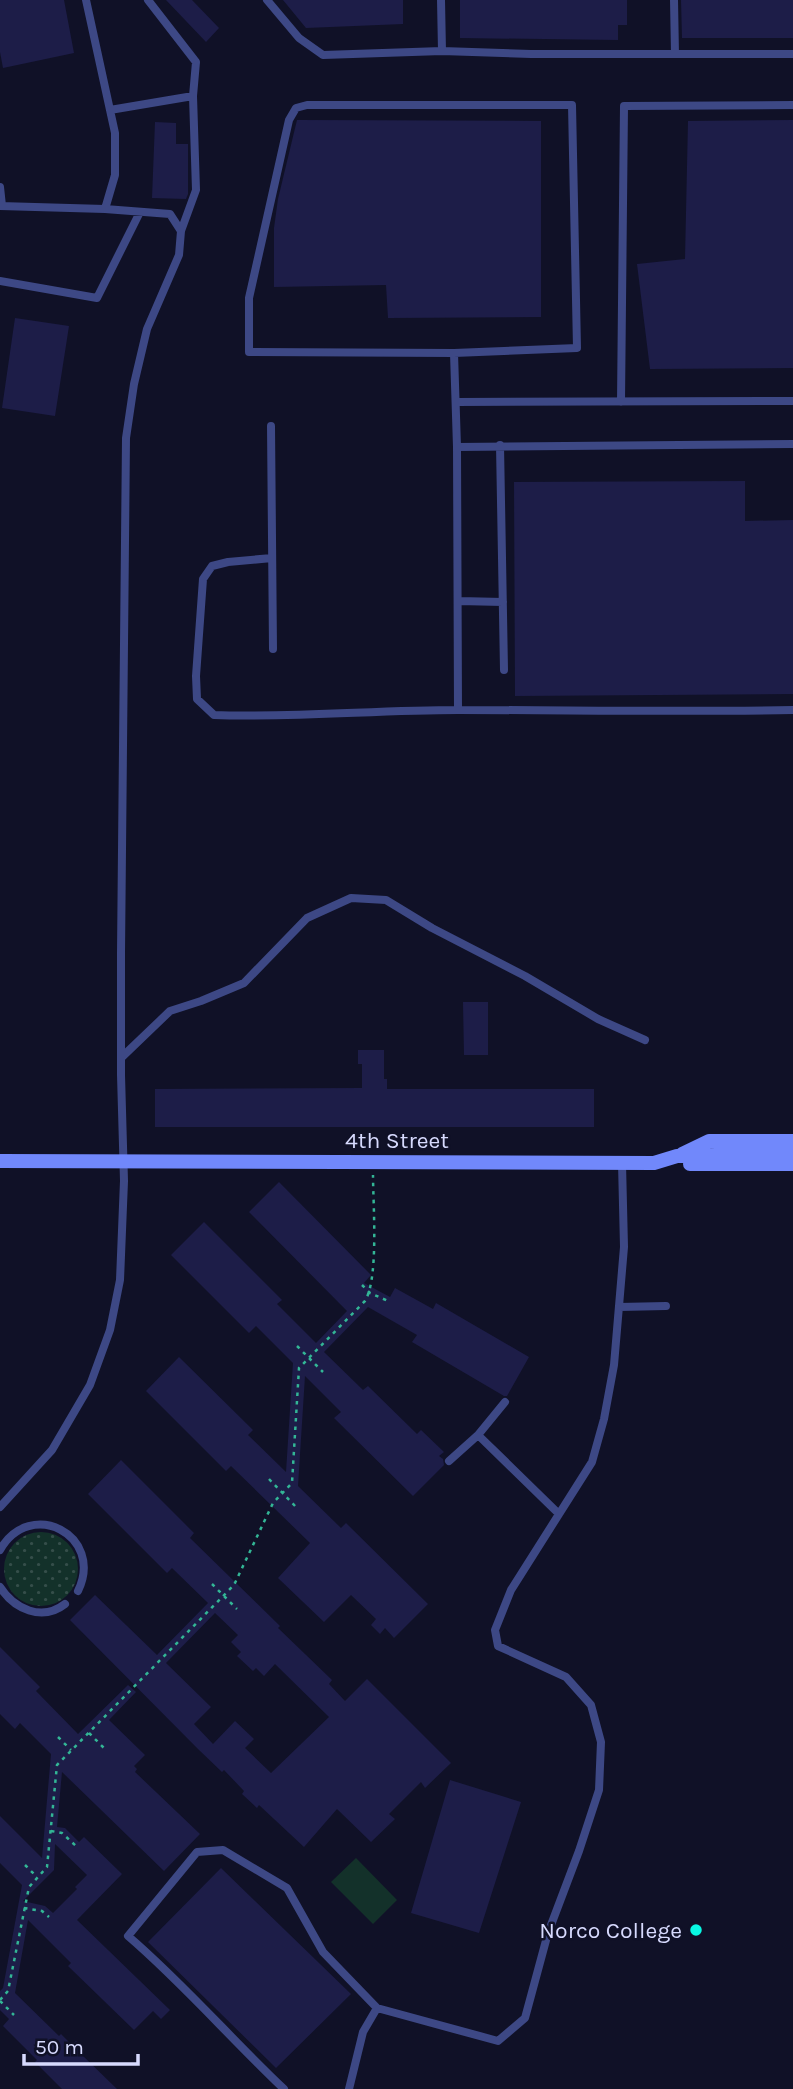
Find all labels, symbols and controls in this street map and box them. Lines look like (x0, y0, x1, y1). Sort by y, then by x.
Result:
street label: 4th Street (345, 1127, 449, 1154)
place label: Norco College (539, 1917, 682, 1944)
marker: Norco College (688, 1922, 704, 1938)
scale bar (24, 2022, 138, 2066)
text: 50 m (35, 2035, 84, 2059)

